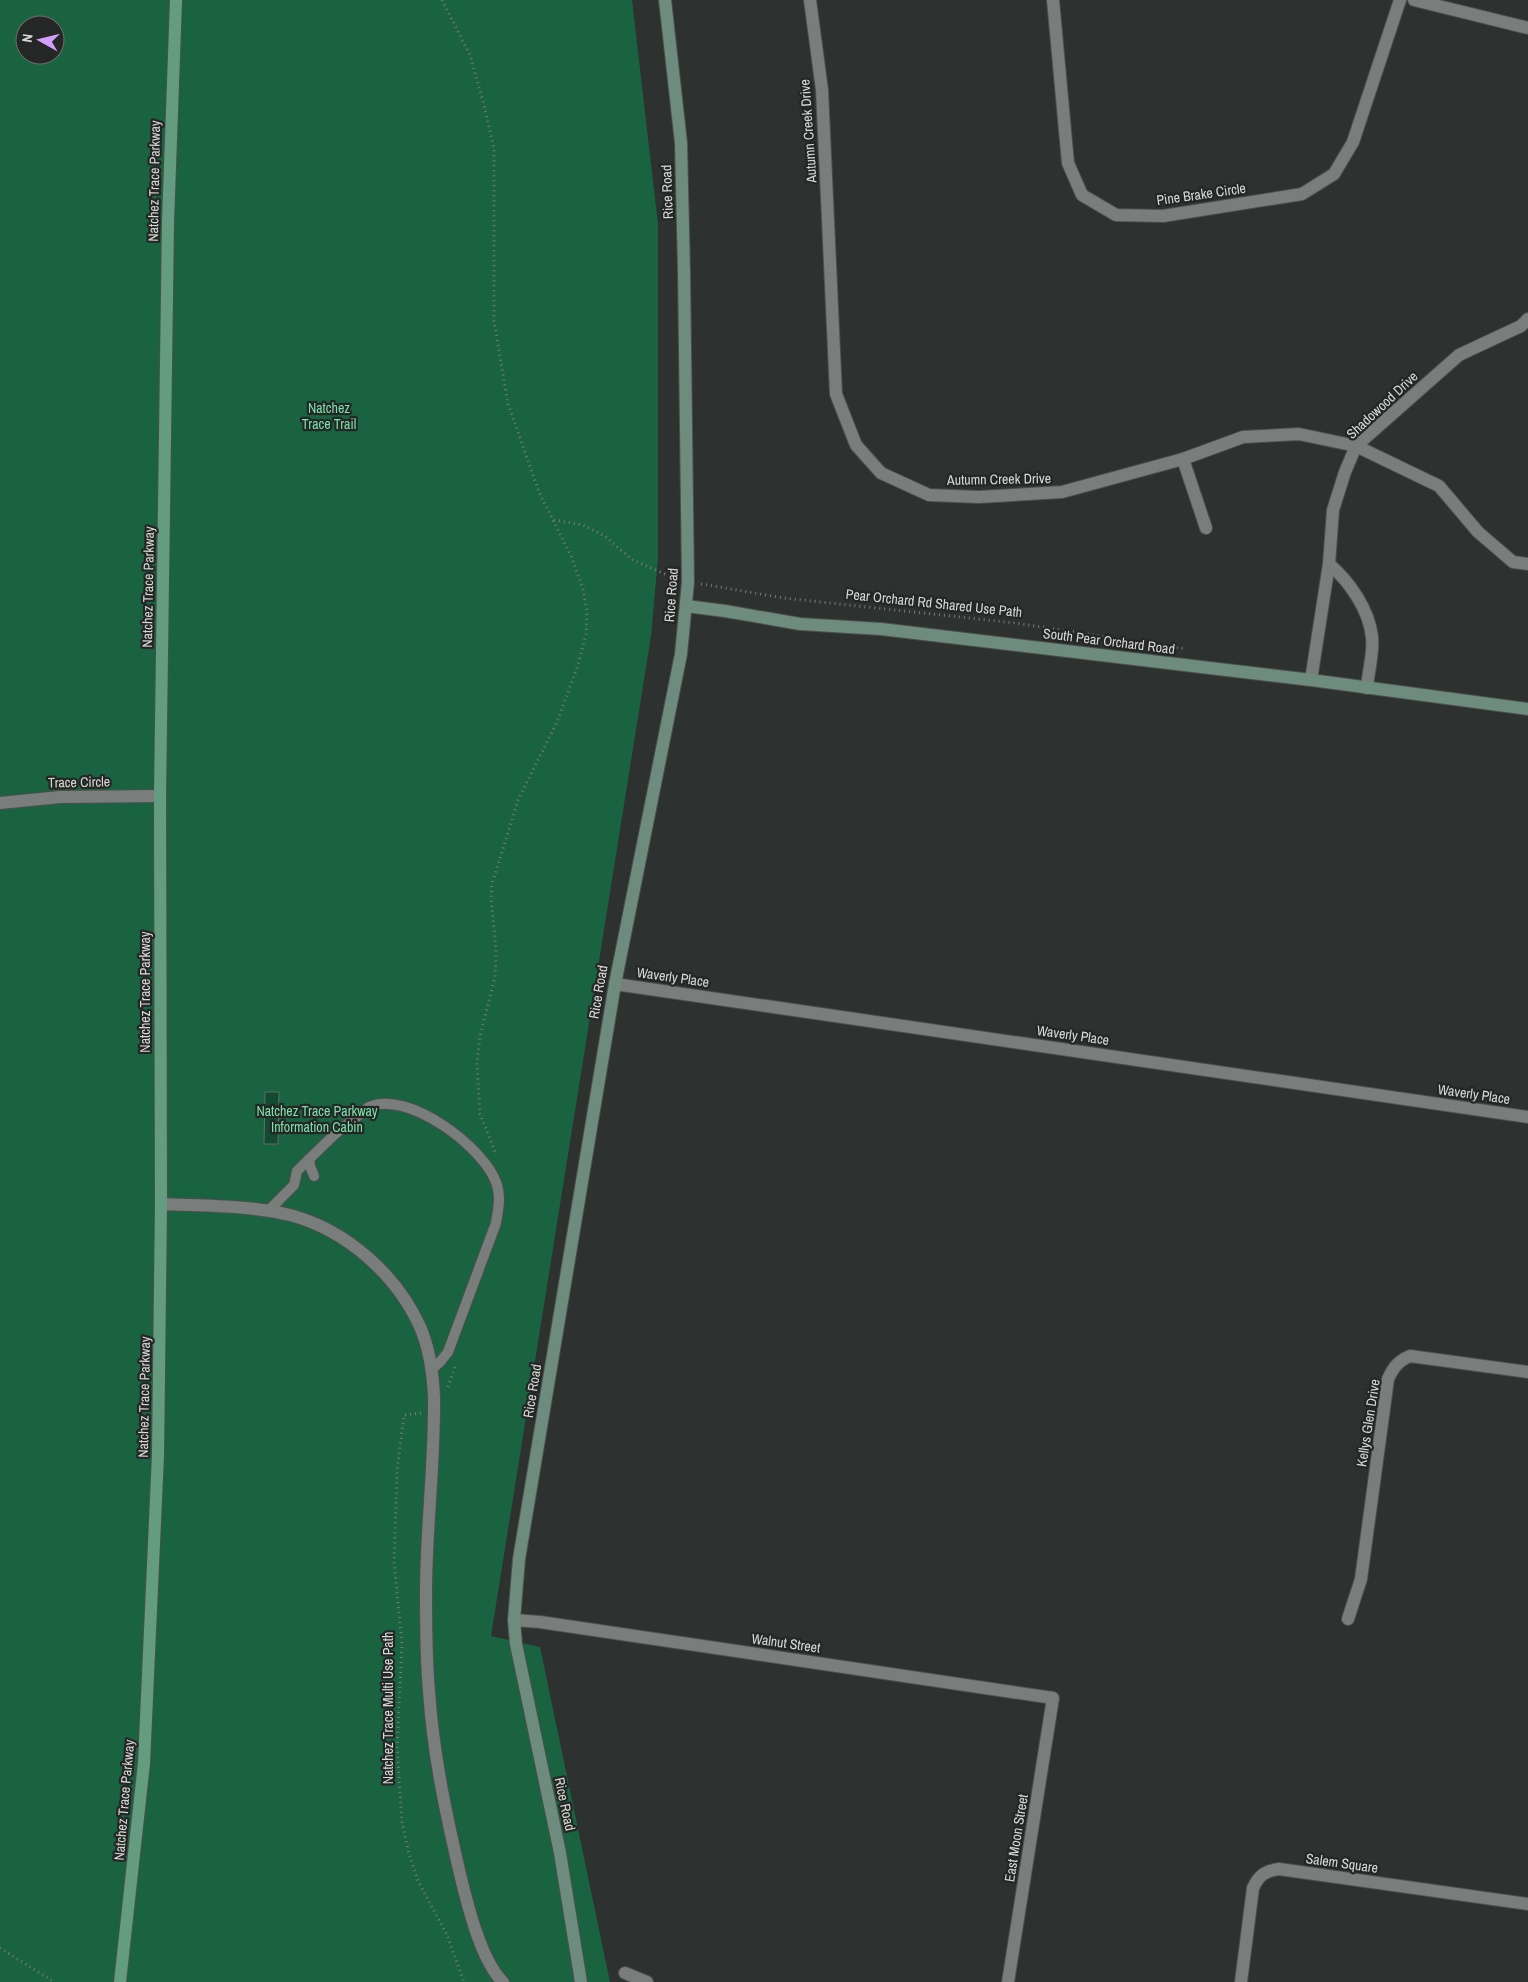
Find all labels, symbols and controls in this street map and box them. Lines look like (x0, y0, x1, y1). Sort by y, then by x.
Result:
north arrow (15, 15, 65, 65)
text: N (18, 33, 37, 44)
street label: Autumn Creek Drive (795, 78, 821, 184)
street label: Natchez Trace Parkway (144, 120, 164, 242)
street label: Rice Road (657, 165, 677, 219)
street label: Pine Brake Circle (1155, 179, 1247, 209)
street label: Shadowood Drive (1342, 367, 1422, 443)
park label: Natchez Trace Trail (302, 399, 356, 433)
street label: Autumn Creek Drive (946, 469, 1051, 489)
street label: Natchez Trace Parkway (138, 526, 158, 648)
street label: Rice Road (660, 567, 682, 623)
street label: Pear Orchard Rd Shared Use Path (845, 585, 1023, 621)
street label: South Pear Orchard Road (1042, 624, 1176, 658)
street label: Trace Circle (48, 772, 110, 792)
street label: Natchez Trace Parkway (136, 931, 154, 1053)
street label: Waverly Place (636, 963, 710, 991)
street label: Rice Road (584, 964, 612, 1020)
street label: Waverly Place (1036, 1021, 1110, 1049)
street label: Waverly Place (1437, 1080, 1511, 1108)
park label: Natchez Trace Parkway Information Cabin (256, 1102, 378, 1136)
street label: Natchez Trace Parkway (134, 1336, 154, 1458)
street label: Rice Road (519, 1363, 545, 1419)
street label: Kellys Glen Drive (1352, 1378, 1384, 1468)
street label: Walnut Street (751, 1629, 821, 1657)
street label: Natchez Trace Multi Use Path (379, 1632, 397, 1784)
street label: Natchez Trace Parkway (110, 1739, 138, 1861)
street label: Rice Road (551, 1776, 579, 1832)
street label: East Moon Street (1000, 1793, 1032, 1883)
street label: Salem Square (1305, 1849, 1379, 1877)

